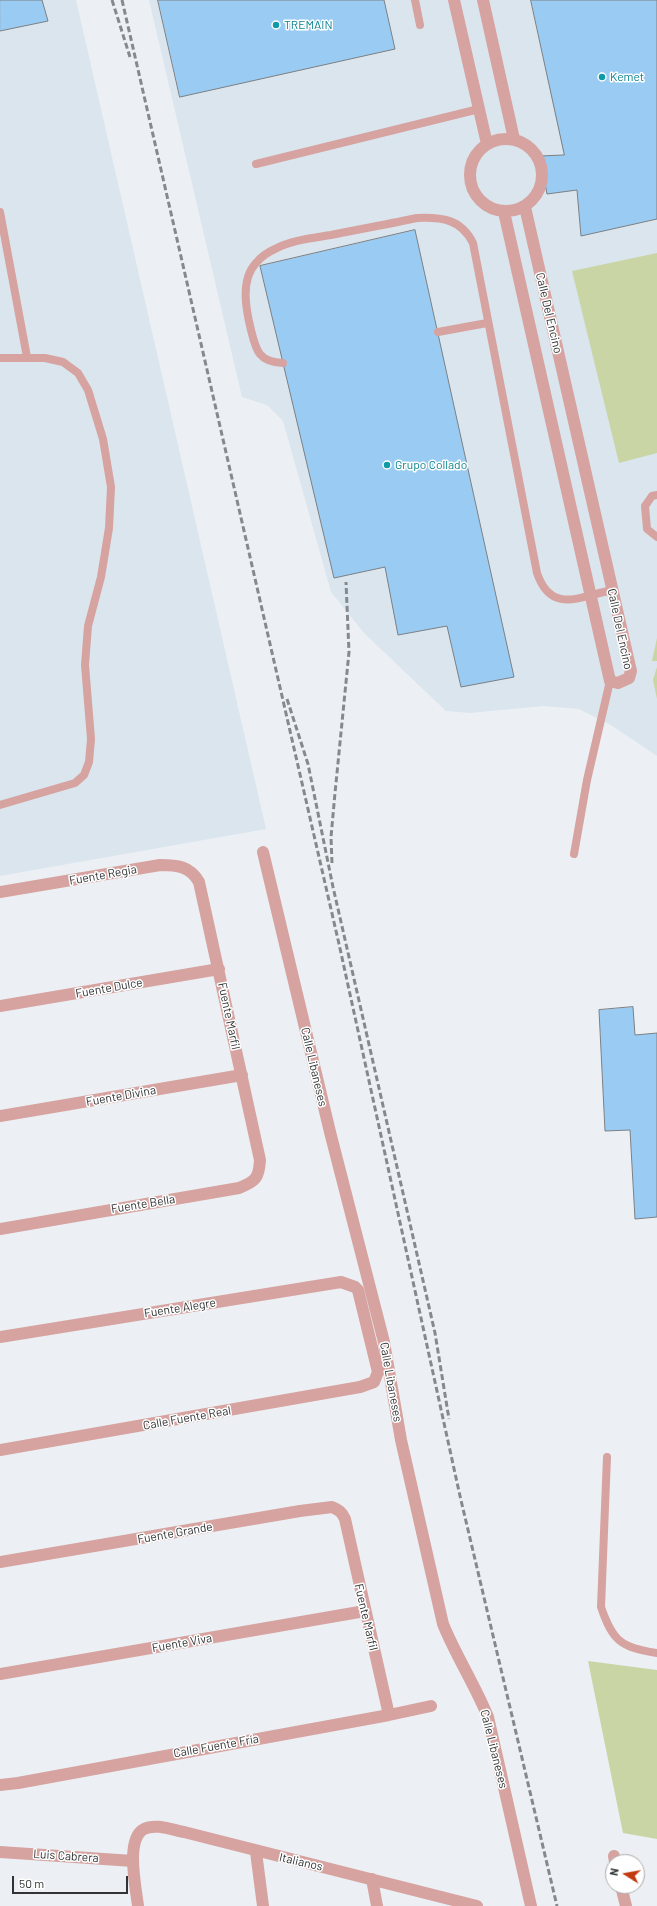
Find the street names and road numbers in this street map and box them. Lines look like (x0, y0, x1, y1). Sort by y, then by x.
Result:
street label: Calle Del Encino (533, 271, 565, 355)
street label: Calle Del Encino (604, 587, 636, 671)
street label: Fuente Regia (68, 862, 138, 888)
street label: Fuente Dulce (74, 975, 144, 1001)
street label: Fuente Marfil (215, 981, 243, 1051)
street label: Calle Libaneses (298, 1026, 330, 1108)
street label: Fuente Divina (85, 1083, 157, 1109)
street label: Fuente Bella (110, 1192, 176, 1216)
street label: Fuente Alegre (143, 1295, 217, 1321)
street label: Calle Libaneses (377, 1341, 405, 1423)
street label: Calle Fuente Real (142, 1403, 232, 1433)
street label: Fuente Grande (136, 1519, 214, 1547)
street label: Fuente Marfil (351, 1582, 381, 1652)
street label: Fuente Viva (151, 1631, 213, 1655)
street label: Calle Libaneses (477, 1708, 511, 1790)
street label: Calle Fuente Fría (172, 1731, 260, 1761)
street label: Luis Cabrera (33, 1847, 99, 1865)
street label: Italianos (278, 1850, 324, 1874)

